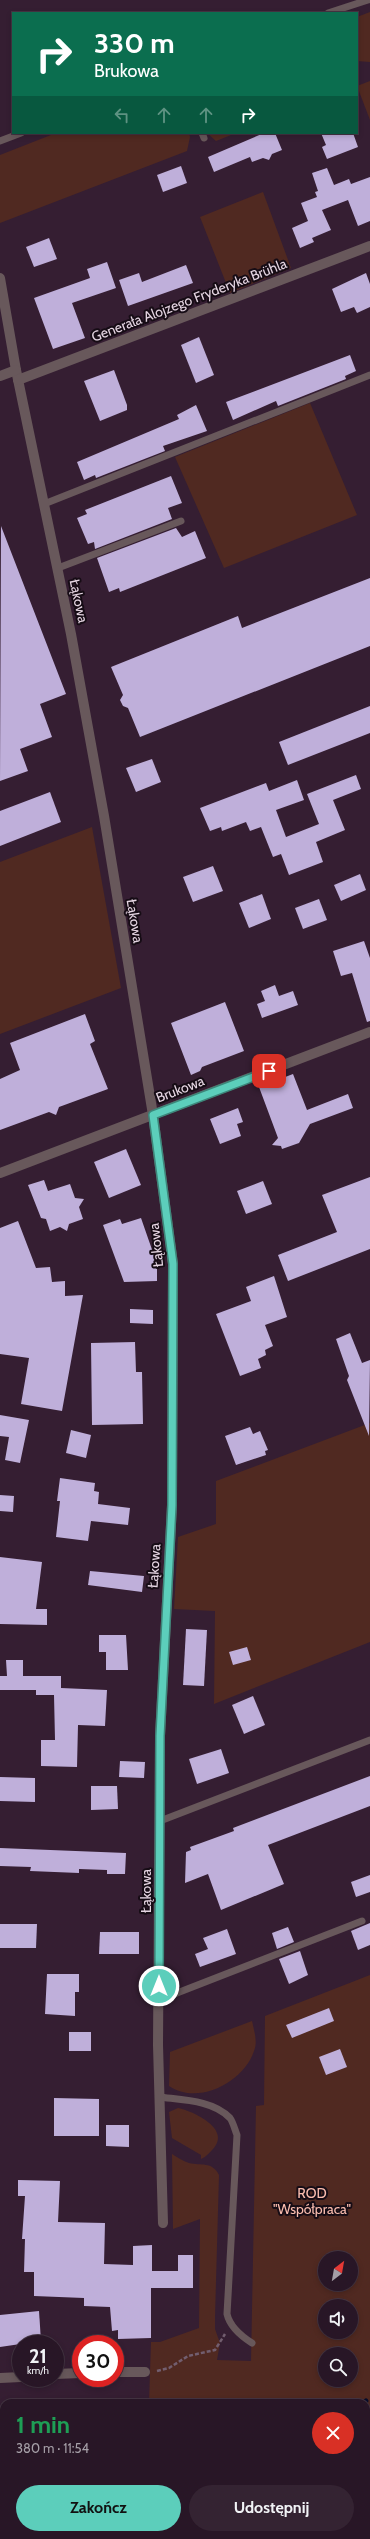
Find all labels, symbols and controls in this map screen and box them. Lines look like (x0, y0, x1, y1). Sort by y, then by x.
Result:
text: 330 m (94, 26, 175, 60)
icon: right (28, 28, 80, 80)
text: Brukowa (94, 60, 159, 82)
icon: left (111, 104, 133, 126)
icon: ahead (153, 104, 175, 126)
icon: ahead (195, 104, 217, 126)
icon: right (237, 104, 259, 126)
street label: Generała Alojzego Fryderyka Brühla (89, 254, 289, 346)
street label: Łąkowa (66, 578, 92, 625)
street label: Łąkowa (123, 898, 147, 944)
pin (252, 1054, 286, 1088)
icon: arrive (258, 1060, 280, 1082)
street label: Brukowa (153, 1071, 207, 1106)
street label: Łąkowa (145, 1222, 167, 1268)
street label: Łąkowa (143, 1543, 165, 1589)
street label: Łąkowa (137, 1869, 155, 1913)
position arrow (138, 1965, 180, 2007)
park label: ROD "Współpraca" (273, 2184, 351, 2218)
north arrow (318, 2251, 358, 2291)
map controls (318, 2251, 358, 2387)
button: sound (318, 2299, 358, 2339)
speed limit sign: 30 (72, 2335, 124, 2387)
text: 21 (29, 2344, 47, 2368)
button: search (318, 2347, 358, 2387)
text: km/h (27, 2364, 49, 2377)
text: 1 min (16, 2410, 70, 2439)
button: close (312, 2412, 354, 2454)
text: 380 m · 11:54 (16, 2440, 89, 2456)
button: Zakończ (16, 2485, 181, 2531)
button: Udostępnij (189, 2485, 354, 2531)

